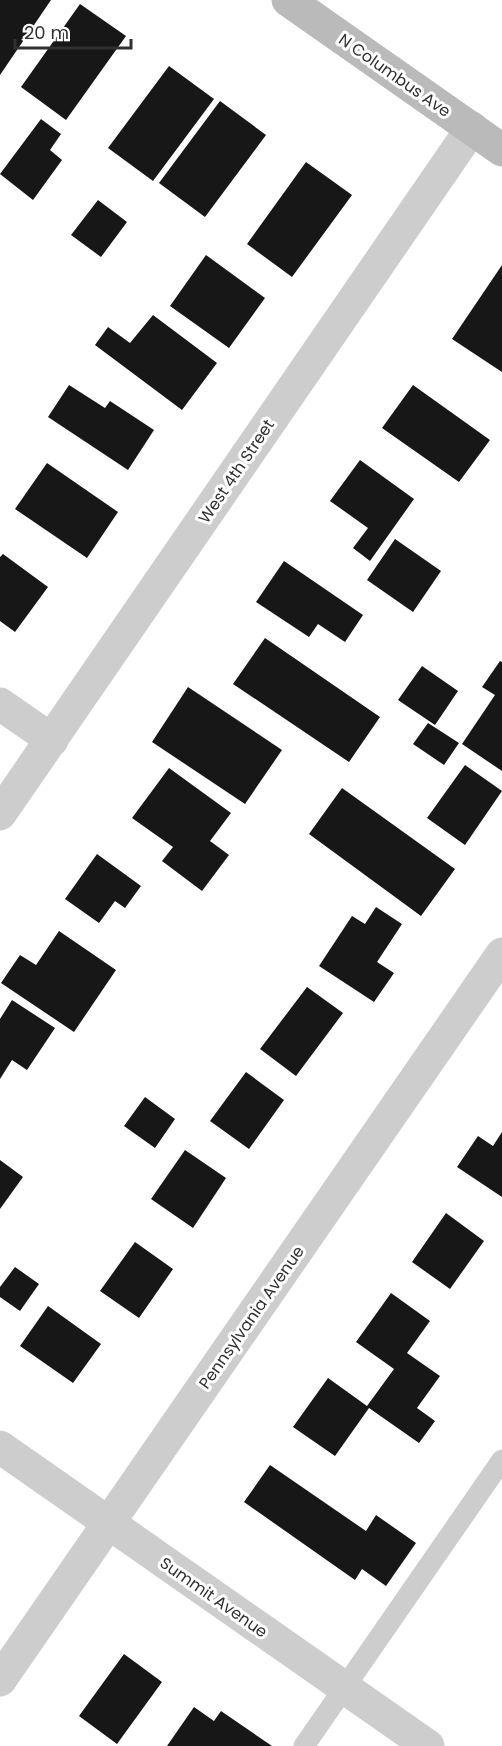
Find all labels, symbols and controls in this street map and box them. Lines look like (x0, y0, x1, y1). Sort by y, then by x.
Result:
scale bar (15, 12, 130, 50)
text: 20 m (24, 20, 69, 45)
street label: N Columbus Ave (334, 28, 455, 123)
street label: West 4th Street (193, 414, 280, 528)
street label: Pennsylvania Avenue (193, 1241, 310, 1394)
street label: Summit Avenue (155, 1552, 272, 1643)

